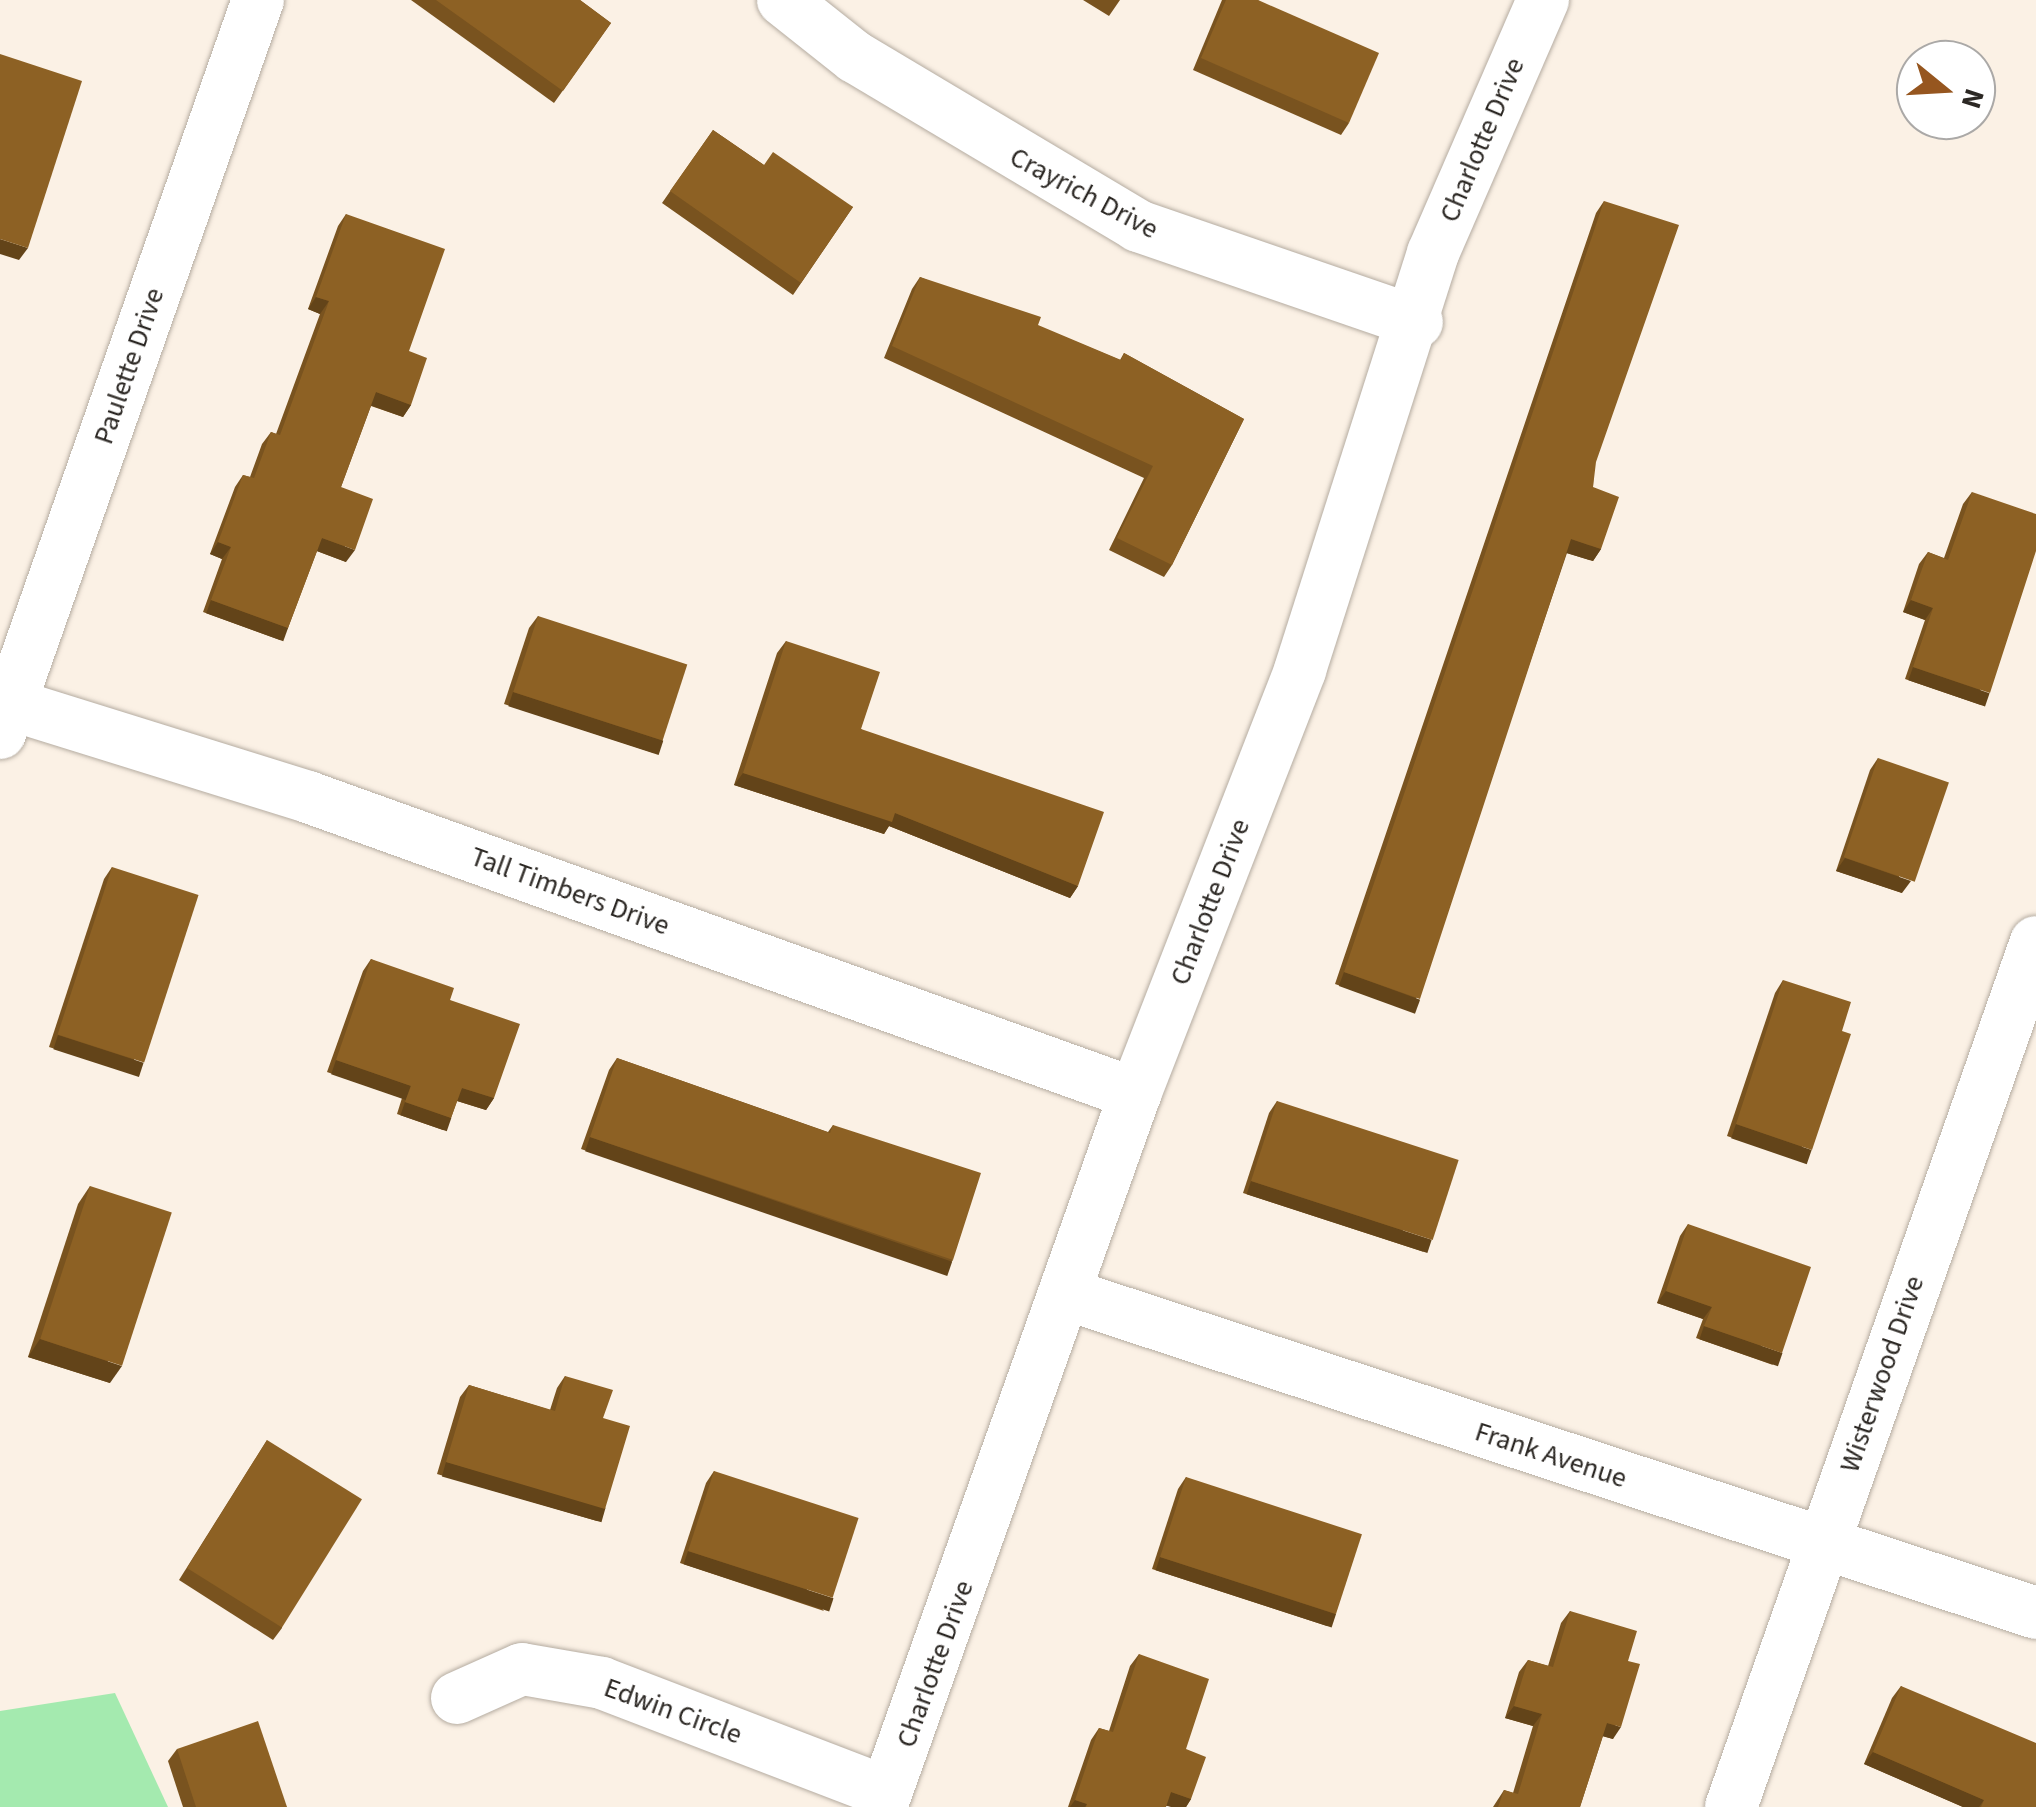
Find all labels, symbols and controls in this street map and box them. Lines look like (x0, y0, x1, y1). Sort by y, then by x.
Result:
north arrow (1896, 40, 1996, 140)
street label: Charlotte Drive (1432, 53, 1532, 227)
text: N (1951, 84, 1995, 114)
street label: Crayrich Drive (1004, 140, 1164, 246)
street label: Paulette Drive (87, 284, 171, 448)
street label: Charlotte Drive (1163, 814, 1257, 990)
street label: Tall Timbers Drive (466, 839, 674, 943)
street label: Wisterwood Drive (1833, 1271, 1931, 1477)
street label: Frank Avenue (1471, 1415, 1631, 1495)
street label: Charlotte Drive (889, 1576, 981, 1752)
street label: Edwin Circle (600, 1671, 746, 1751)

